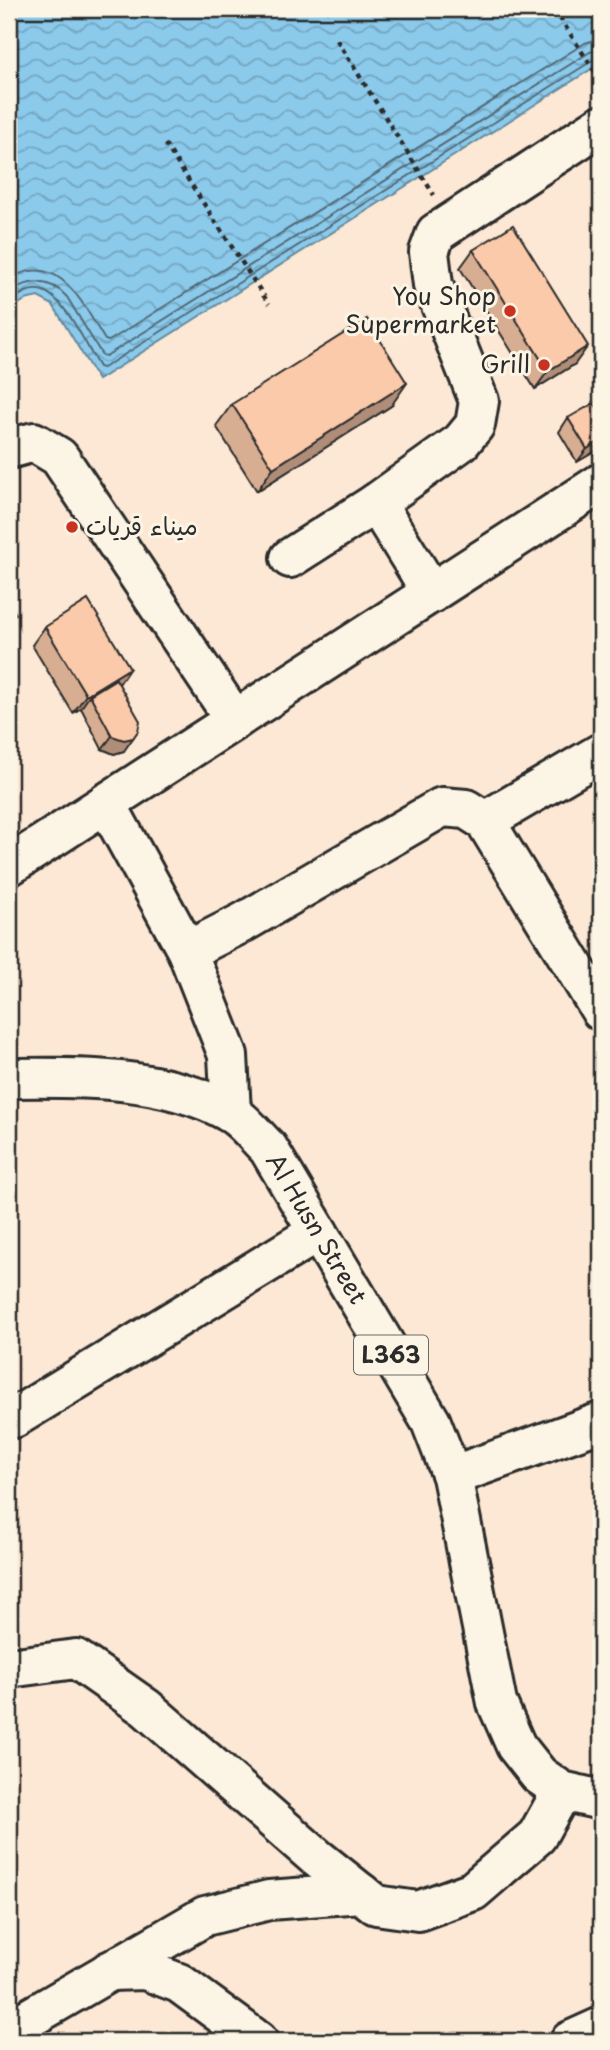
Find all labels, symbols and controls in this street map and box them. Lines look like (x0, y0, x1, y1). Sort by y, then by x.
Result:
place label: You Shop Supermarket (345, 277, 496, 341)
marker: You Shop Supermarket (502, 303, 518, 319)
place label: Grill (480, 345, 530, 381)
marker: Grill (536, 357, 552, 373)
place label: ميناء قريات (86, 507, 198, 543)
marker: ميناء قريات (64, 519, 80, 535)
street label: Al Husn Street (258, 1146, 377, 1310)
road number: L363 (354, 1336, 428, 1374)

